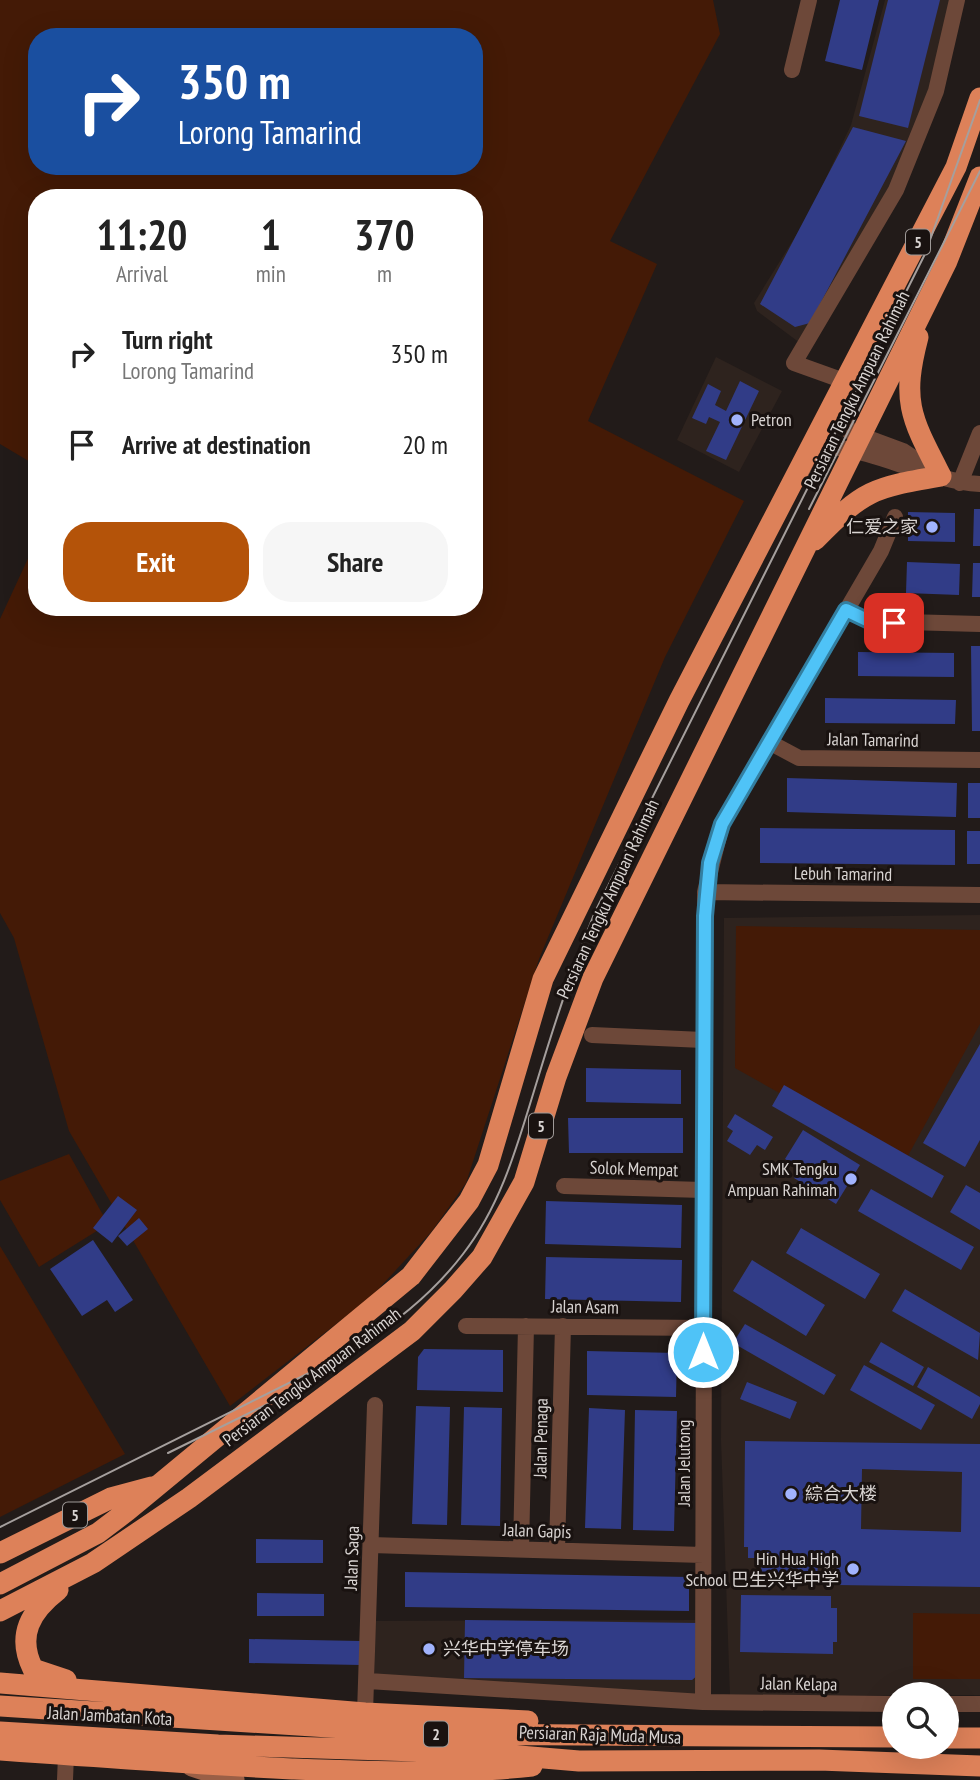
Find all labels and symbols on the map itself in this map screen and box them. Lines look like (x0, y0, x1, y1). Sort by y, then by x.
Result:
road number: 5 (906, 230, 930, 254)
street label: Persiaran Tengku Ampuan Rahimah (799, 287, 915, 492)
place label: Petron (751, 408, 792, 431)
marker: Petron (729, 412, 745, 428)
place label: 仁爱之家 (846, 515, 918, 538)
marker: 仁爱之家 (924, 519, 940, 535)
pin (864, 593, 924, 653)
street label: Jalan Tamarind (826, 727, 919, 752)
street label: Persiaran Tengku Ampuan Rahimah (551, 795, 664, 1002)
street label: Lebuh Tamarind (794, 861, 892, 886)
road number: 5 (529, 1114, 553, 1138)
street label: Solok Mempat (589, 1155, 679, 1182)
place label: SMK Tengku Ampuan Rahimah (728, 1157, 837, 1201)
marker: SMK Tengku Ampuan Rahimah (843, 1171, 859, 1187)
street label: Jalan Asam (550, 1294, 619, 1319)
street label: Persiaran Tengku Ampuan Rahimah (218, 1302, 405, 1451)
position arrow (666, 1315, 740, 1389)
street label: Jalan Penaga (528, 1398, 553, 1479)
street label: Jalan Jelutong (672, 1420, 695, 1507)
place label: 綜合大楼 (805, 1482, 877, 1505)
marker: 綜合大楼 (783, 1486, 799, 1502)
road number: 5 (63, 1502, 87, 1527)
street label: Jalan Gapis (501, 1518, 572, 1543)
street label: Jalan Saga (339, 1525, 364, 1592)
place label: Hin Hua High School 巴生兴华中学 (685, 1547, 839, 1591)
marker: Hin Hua High School 巴生兴华中学 (845, 1561, 861, 1577)
place label: 兴华中学停车场 (443, 1637, 569, 1660)
marker: 兴华中学停车场 (421, 1641, 437, 1657)
street label: Jalan Kelapa (759, 1671, 838, 1696)
street label: Jalan Jambatan Kota (46, 1701, 173, 1730)
street label: Persiaran Raja Muda Musa (518, 1720, 682, 1749)
road number: 2 (424, 1722, 448, 1746)

